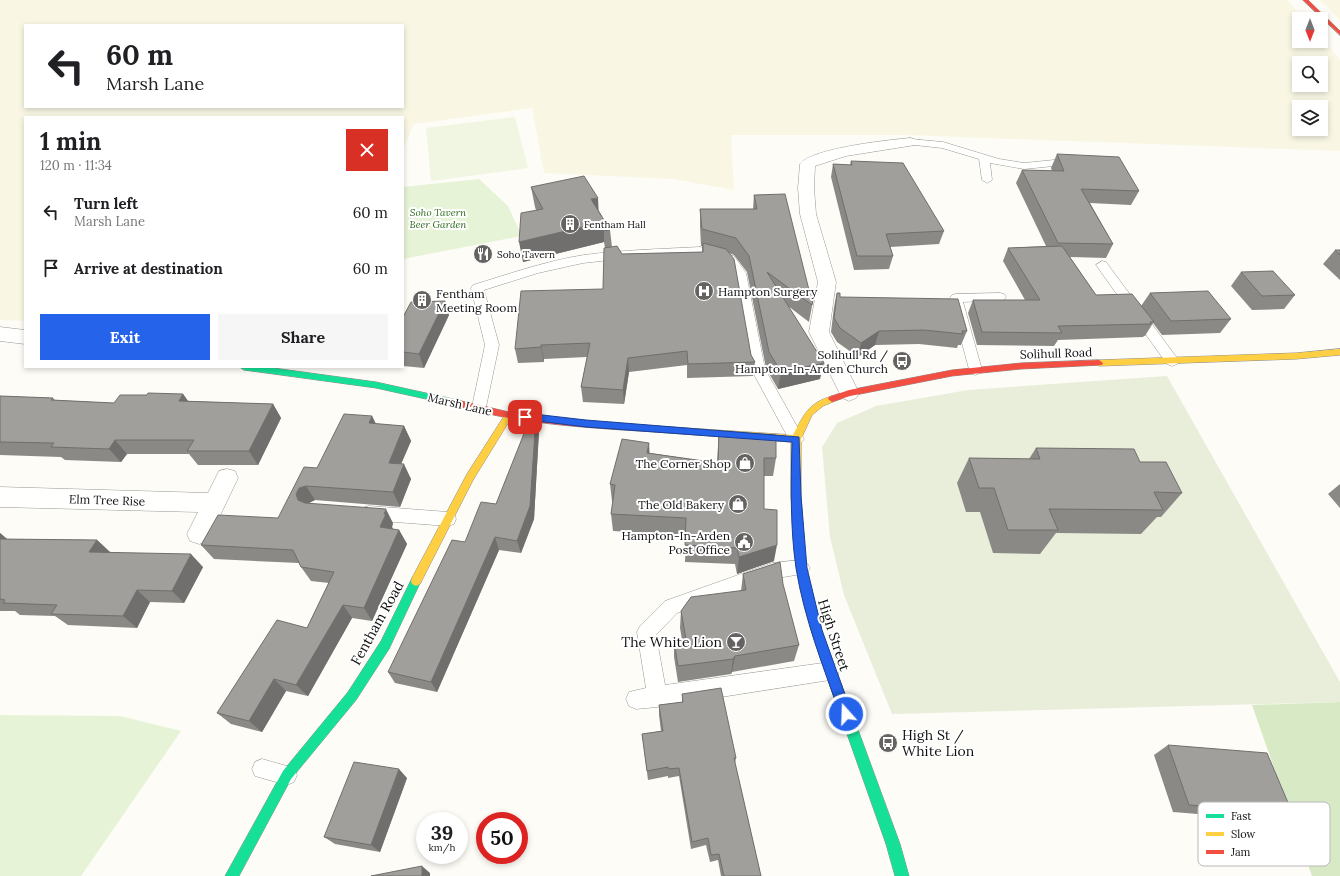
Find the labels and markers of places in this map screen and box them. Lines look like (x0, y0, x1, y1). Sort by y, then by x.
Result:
building icon: Fentham Hall (559, 213, 581, 235)
place label: Fentham Hall (584, 218, 646, 231)
restaurant icon: Soho Tavern (472, 243, 494, 265)
place label: Soho Tavern (497, 248, 555, 261)
hospital icon: Hampton Surgery (693, 280, 715, 302)
place label: Hampton Surgery (718, 284, 818, 299)
place label: Fentham Meeting Room (436, 286, 517, 315)
building icon: Fentham Meeting Room (411, 289, 433, 311)
place label: Solihull Rd / Hampton-In-Arden Church (735, 347, 889, 376)
bus stop icon: Solihull Rd / Hampton-In-Arden Church (891, 350, 913, 372)
pin (508, 400, 542, 434)
shop icon: The Corner Shop (734, 452, 756, 474)
place label: The Corner Shop (636, 456, 731, 471)
shop icon: The Old Bakery (727, 493, 749, 515)
place label: The Old Bakery (638, 497, 725, 512)
place label: Hampton-In-Arden Post Office (622, 528, 730, 557)
public building icon: Hampton-In-Arden Post Office (733, 531, 755, 553)
bar icon: The White Lion (725, 631, 747, 653)
place label: The White Lion (621, 633, 722, 651)
place label: High St / White Lion (902, 726, 975, 760)
bus stop icon: High St / White Lion (877, 732, 899, 754)

